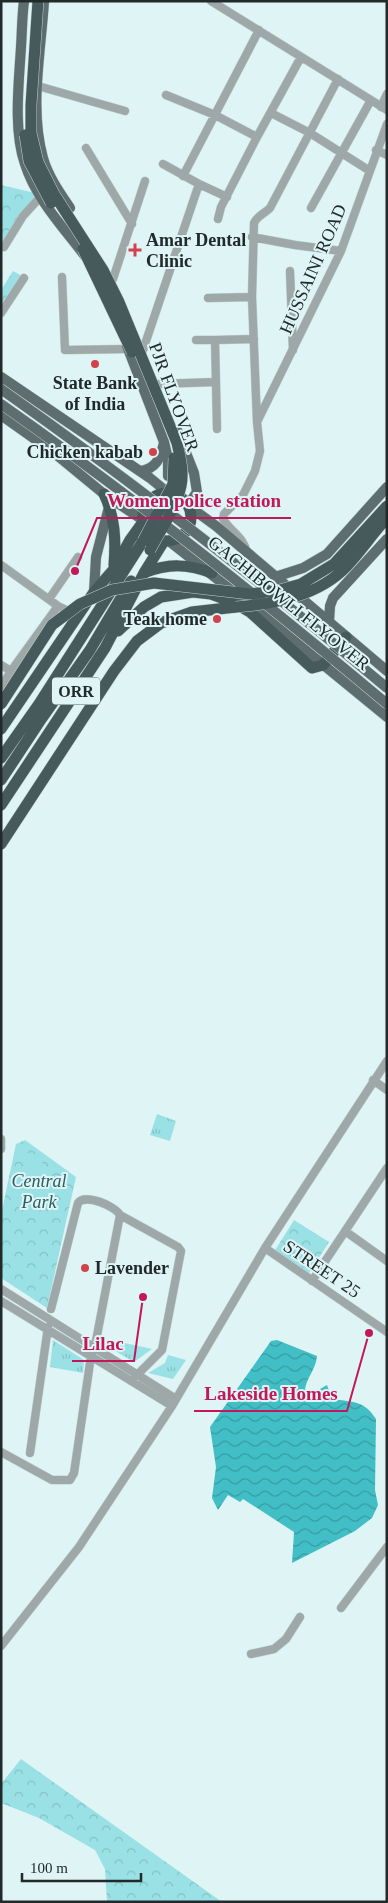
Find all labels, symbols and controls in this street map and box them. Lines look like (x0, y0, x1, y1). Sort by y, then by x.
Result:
street label: HUSSAINI ROAD (275, 201, 351, 337)
place label: Amar Dental Clinic (146, 230, 246, 271)
marker: Amar Dental Clinic (128, 243, 142, 257)
street label: PJR FLYOVER (145, 340, 203, 454)
marker: State Bank of India (89, 358, 101, 370)
place label: State Bank of India (53, 373, 137, 414)
place label: Chicken kabab (26, 442, 143, 462)
marker: Chicken kabab (147, 446, 159, 458)
callout: Women police station (97, 484, 291, 518)
text: Women police station (107, 490, 282, 511)
street label: GACHIBOWLI FLYOVER (204, 532, 374, 674)
place label: Teak home (123, 609, 207, 629)
marker: Teak home (211, 613, 223, 625)
road number: ORR (52, 678, 100, 704)
park label: Central Park (11, 1171, 67, 1212)
street label: STREET 25 (280, 1236, 364, 1302)
place label: Lavender (95, 1258, 169, 1278)
marker: Lavender (79, 1262, 91, 1274)
callout: Lilac (72, 1327, 134, 1361)
text: Lilac (82, 1333, 124, 1354)
callout: Lakeside Homes (194, 1377, 347, 1411)
text: Lakeside Homes (204, 1383, 338, 1404)
scale bar (22, 1850, 141, 1882)
text: 100 m (30, 1860, 68, 1876)

